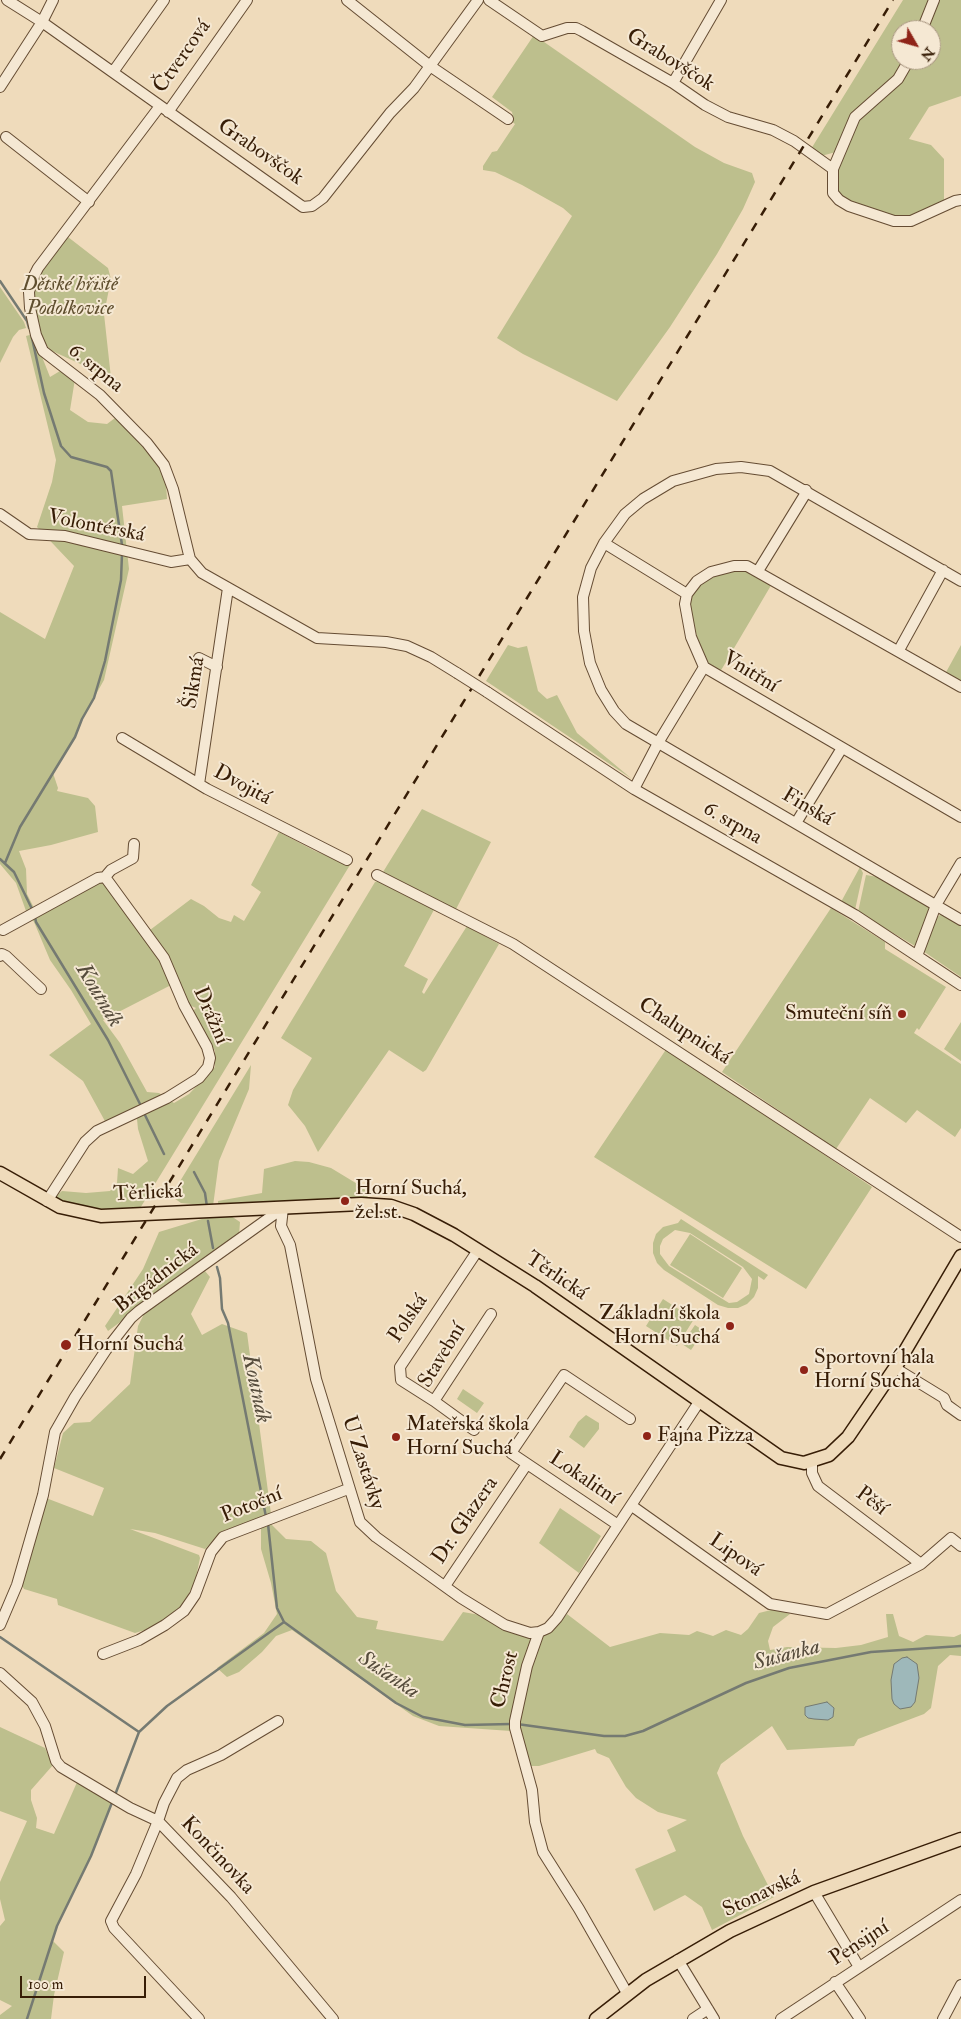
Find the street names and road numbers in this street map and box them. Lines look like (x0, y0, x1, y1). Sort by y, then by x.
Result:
street label: Čtvercová (149, 16, 217, 98)
street label: Grabovščok (621, 24, 719, 98)
street label: Grabovščok (212, 114, 308, 192)
street label: 6. srpna (62, 339, 128, 399)
street label: Volontérská (45, 505, 147, 549)
street label: Vnitřní (718, 647, 782, 699)
street label: Šikmá (178, 655, 212, 711)
street label: Dvojitá (209, 760, 275, 812)
street label: Finská (777, 783, 837, 833)
street label: 6. srpna (698, 797, 766, 851)
street label: Drážní (186, 983, 234, 1049)
street label: Chalupnická (633, 993, 735, 1071)
street label: Těrlická (113, 1180, 183, 1208)
street label: Brigádnická (110, 1238, 204, 1320)
street label: Těrlická (520, 1247, 592, 1307)
street label: Polská (384, 1290, 434, 1348)
street label: Stavební (414, 1319, 472, 1393)
street label: U Zastávky (335, 1413, 389, 1513)
street label: Lokalitní (544, 1447, 622, 1511)
street label: Dr. Glazera (428, 1472, 504, 1570)
street label: Potoční (218, 1482, 286, 1530)
street label: Pěší (850, 1482, 892, 1522)
street label: Lipová (704, 1529, 766, 1583)
street label: Chrost (487, 1649, 525, 1711)
street label: Končinovka (175, 1812, 259, 1900)
street label: Stonavská (719, 1866, 805, 1924)
street label: Pensijní (826, 1916, 894, 1972)

